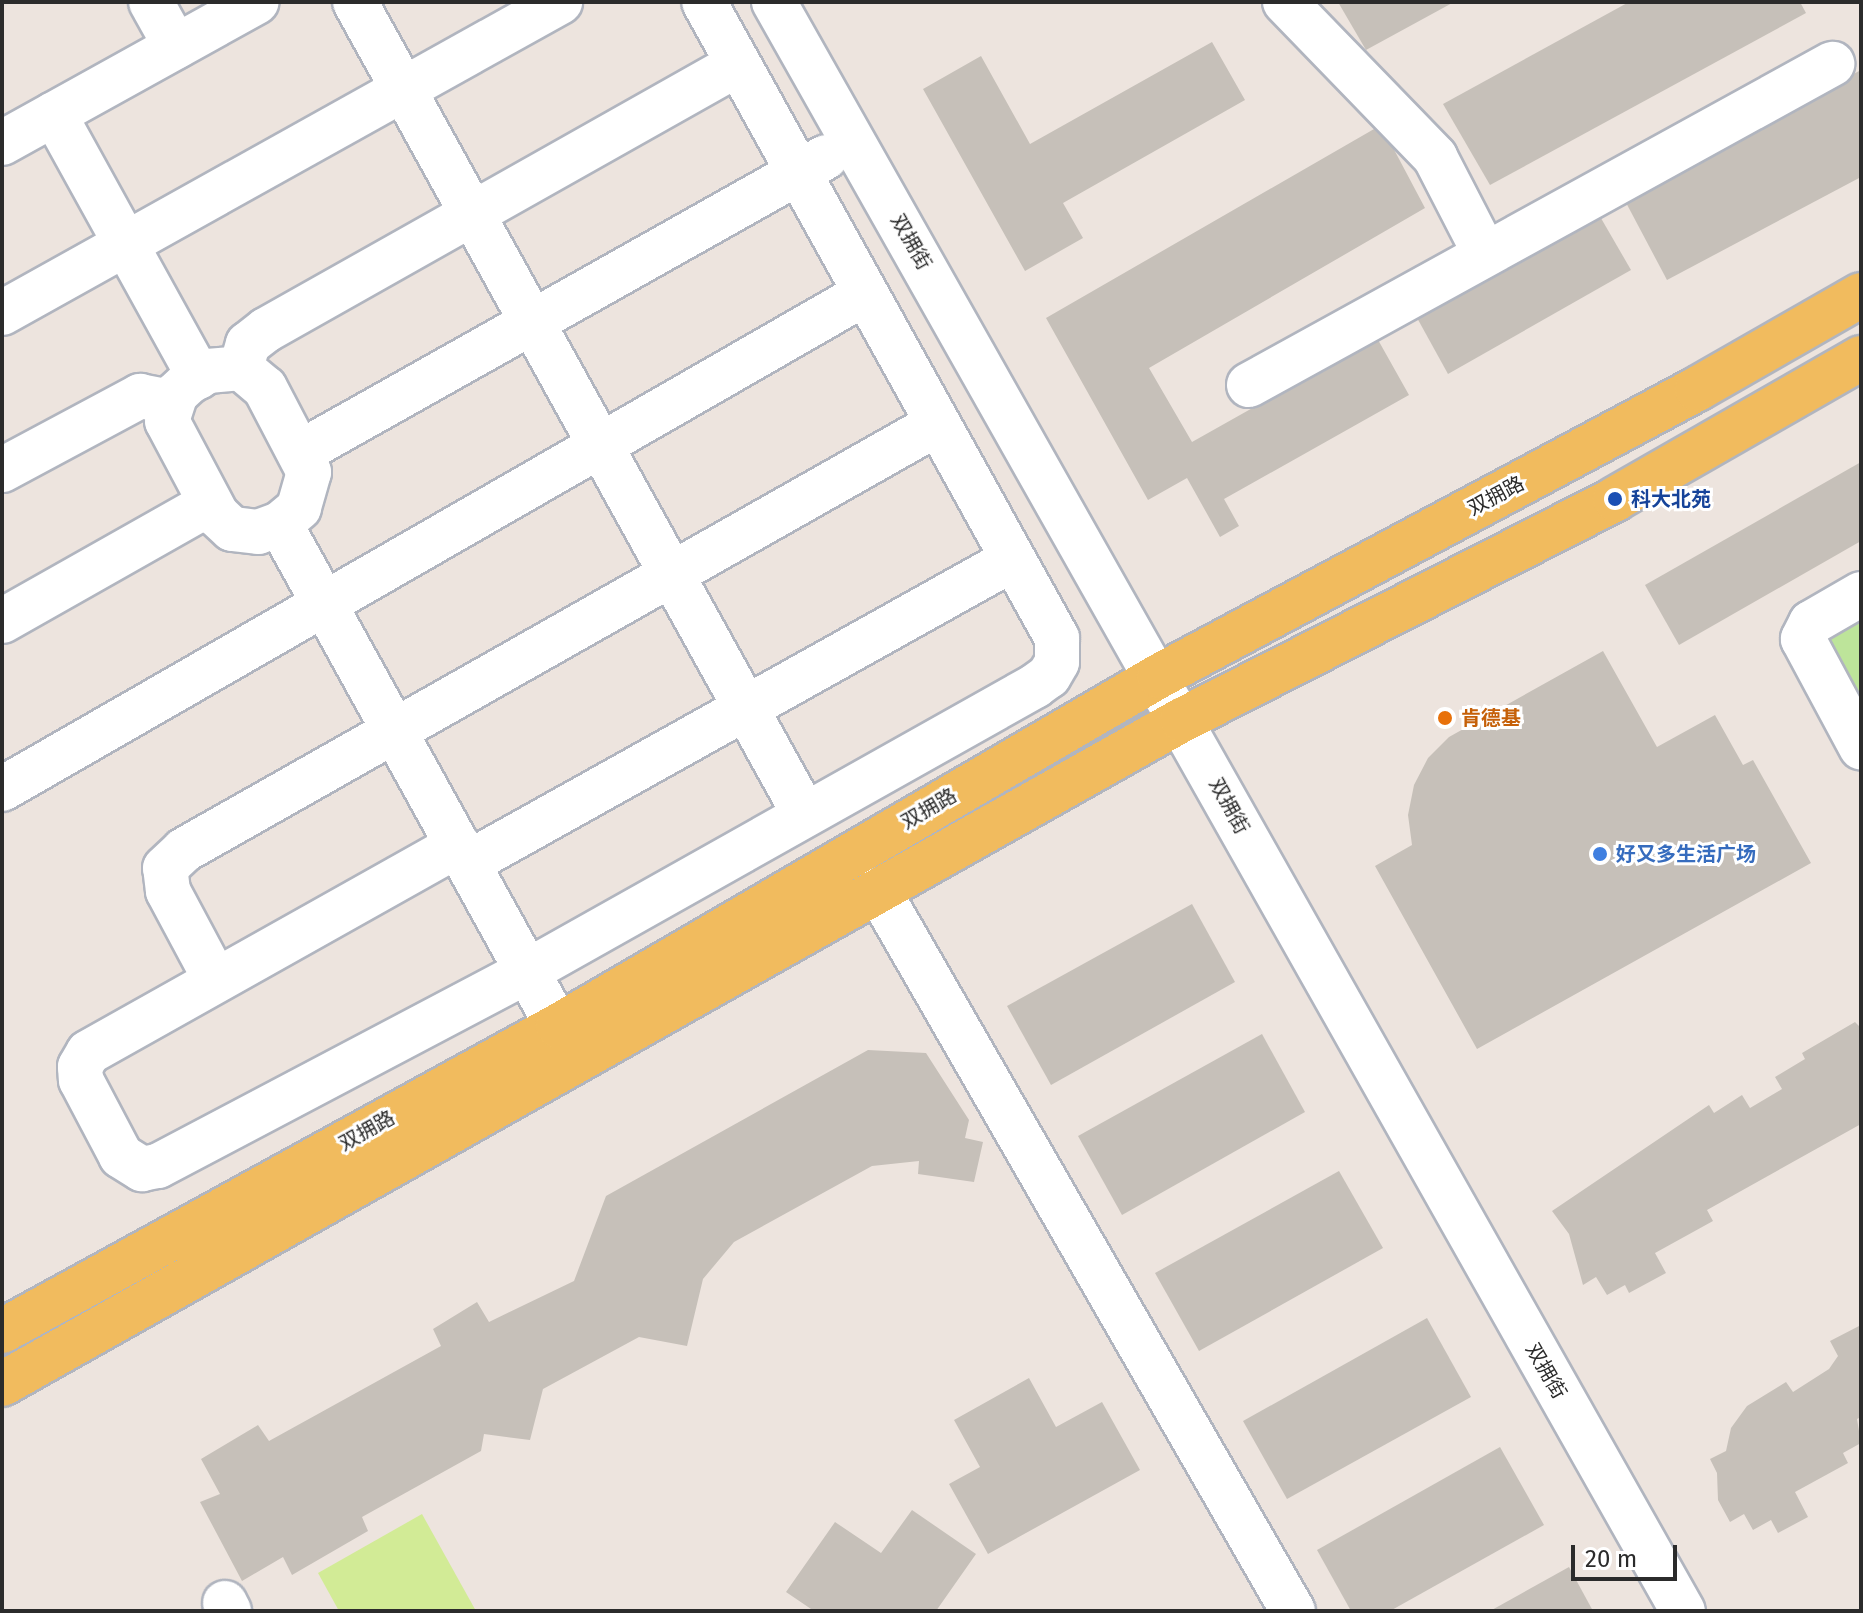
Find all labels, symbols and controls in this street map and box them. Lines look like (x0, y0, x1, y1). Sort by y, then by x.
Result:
street label: 双拥街 (886, 210, 936, 274)
street label: 双拥路 (1464, 471, 1528, 521)
place label: 科大北苑 (1631, 487, 1711, 511)
marker: 科大北苑 (1606, 490, 1624, 508)
place label: 肯德基 (1461, 706, 1521, 730)
marker: 肯德基 (1436, 709, 1454, 727)
street label: 双拥街 (1204, 774, 1254, 838)
street label: 双拥路 (897, 784, 961, 834)
place label: 好又多生活广场 (1616, 842, 1756, 866)
marker: 好又多生活广场 (1591, 845, 1609, 863)
street label: 双拥路 (335, 1106, 399, 1156)
street label: 双拥街 (1521, 1339, 1571, 1403)
scale bar (1575, 1529, 1681, 1579)
text: 20 m (1585, 1545, 1637, 1573)

